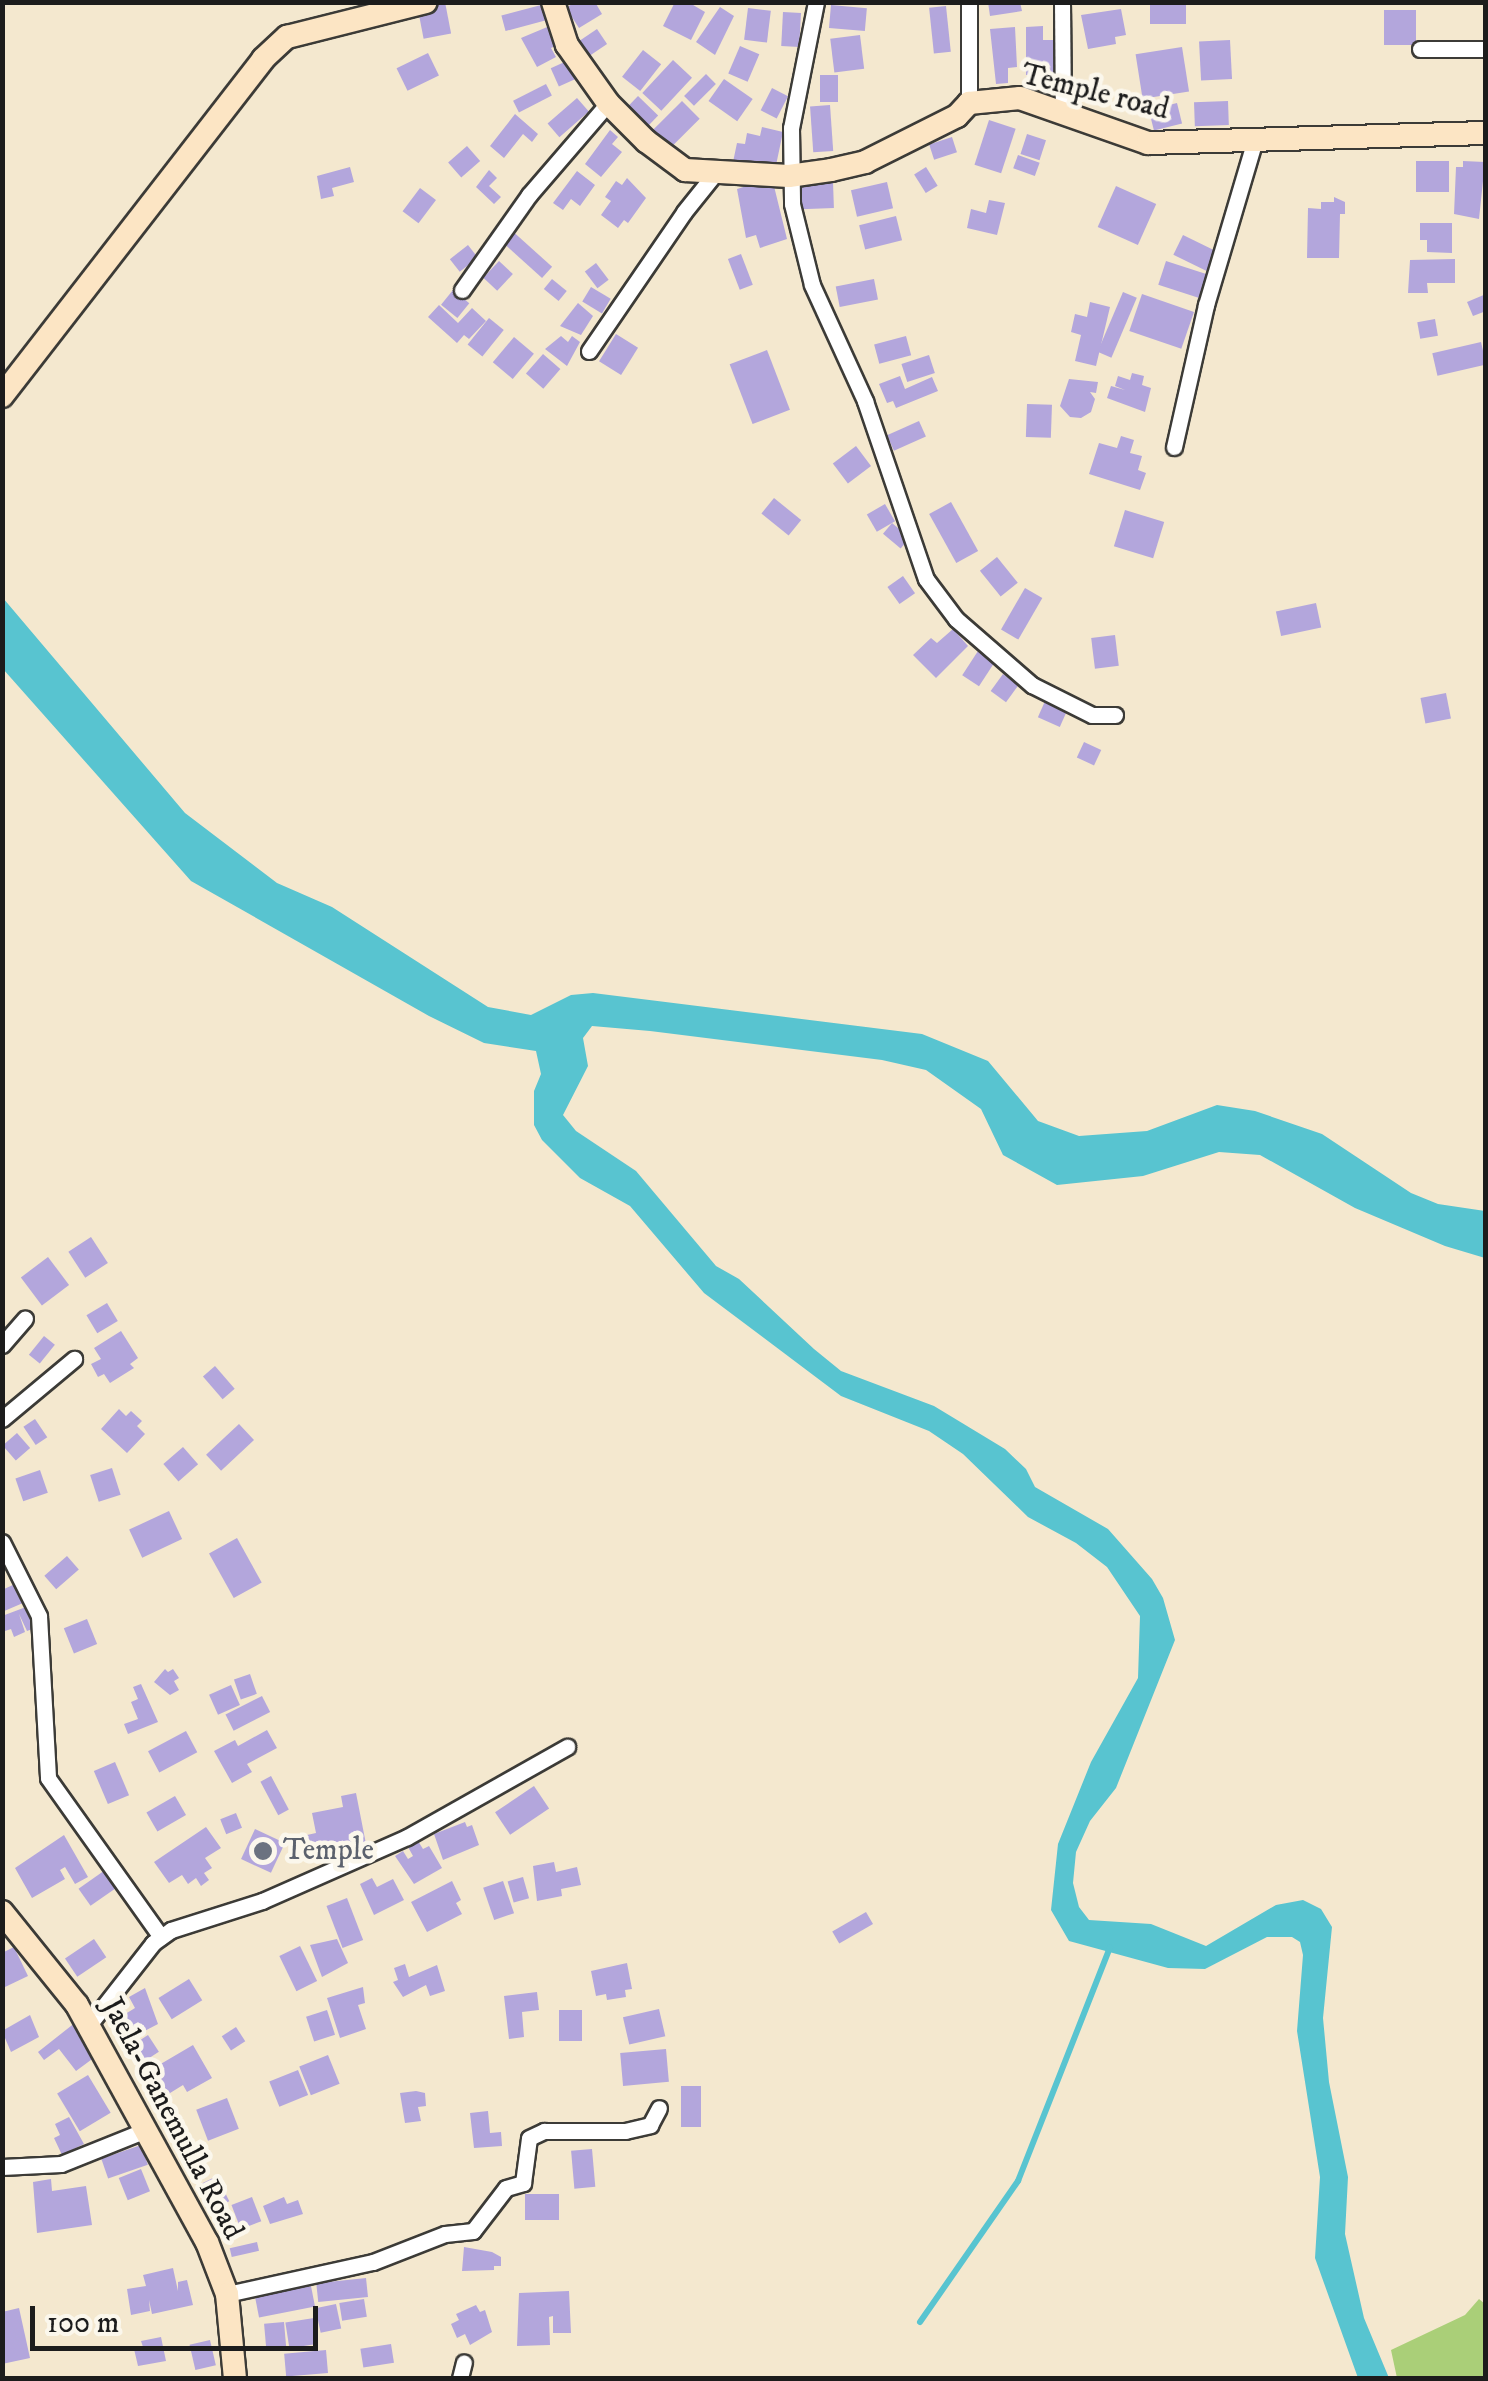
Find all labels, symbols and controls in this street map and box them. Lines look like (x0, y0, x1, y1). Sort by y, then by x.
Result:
street label: Temple road (1017, 57, 1173, 129)
place label: Temple (283, 1833, 374, 1869)
marker: Temple (252, 1840, 274, 1862)
street label: Jaela-Ganemulla Road (93, 1992, 251, 2246)
scale bar (35, 2286, 322, 2348)
text: 100 m (47, 2305, 119, 2342)

